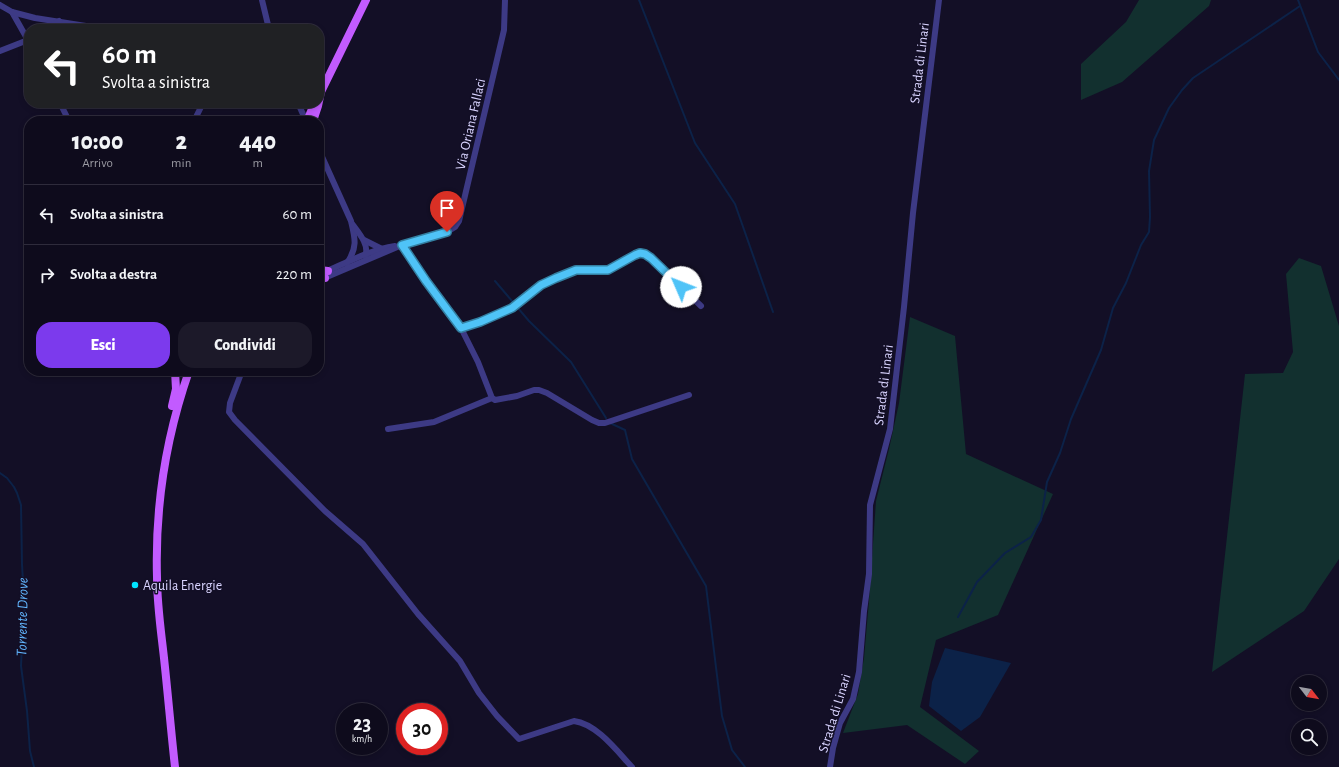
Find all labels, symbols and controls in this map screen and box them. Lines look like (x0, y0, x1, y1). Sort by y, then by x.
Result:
street label: Strada di Linari (908, 22, 932, 104)
icon: left (36, 40, 88, 92)
text: 60 m (102, 41, 157, 69)
text: Svolta a sinistra (102, 74, 210, 92)
street label: Via Oriana Fallaci (454, 77, 488, 171)
text: 10:00 (72, 130, 123, 154)
text: 2 (175, 130, 187, 154)
text: 440 (239, 130, 276, 154)
text: Arrivo (82, 157, 113, 170)
text: min (171, 157, 191, 170)
text: m (252, 157, 263, 170)
pin (430, 191, 464, 232)
icon: arrive (436, 197, 458, 219)
icon: left (36, 204, 58, 226)
text: Svolta a sinistra (70, 207, 164, 222)
text: 60 m (283, 207, 312, 222)
icon: right (36, 264, 58, 286)
position arrow (660, 266, 702, 308)
text: Svolta a destra (70, 267, 157, 282)
text: 220 m (276, 267, 312, 282)
button: Esci (36, 322, 170, 368)
button: Condividi (178, 322, 312, 368)
street label: Strada di Linari (872, 344, 896, 426)
water label: Torrente Drove (14, 577, 31, 657)
place label: Aquila Energie (143, 579, 222, 593)
marker: Aquila Energie (130, 580, 140, 590)
street label: Strada di Linari (816, 672, 854, 754)
north arrow (1291, 675, 1327, 711)
map controls (1291, 675, 1327, 755)
speed limit sign: 30 (396, 703, 448, 755)
text: 23 (353, 714, 371, 734)
button: search (1291, 719, 1327, 755)
text: km/h (352, 734, 372, 744)

